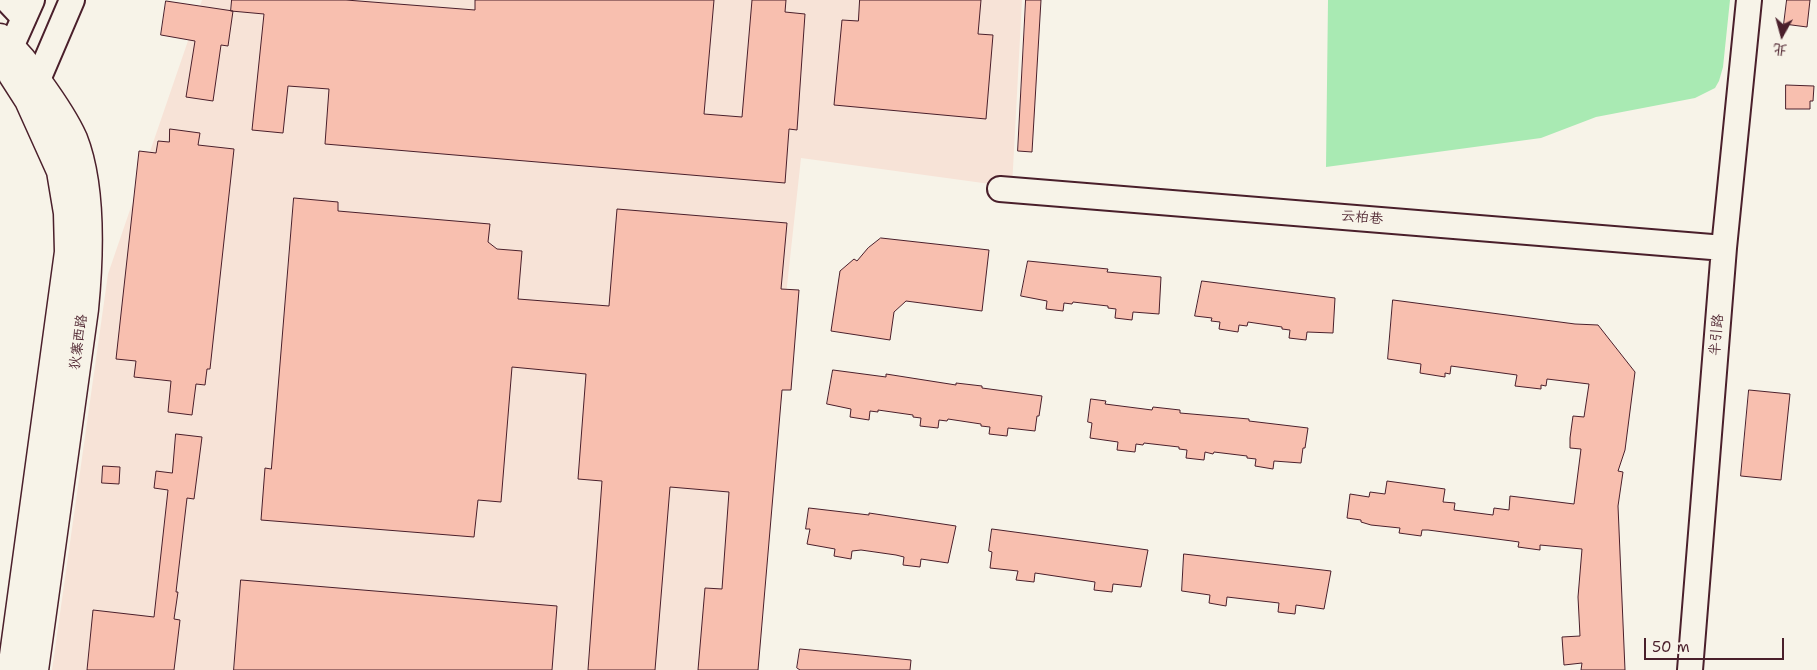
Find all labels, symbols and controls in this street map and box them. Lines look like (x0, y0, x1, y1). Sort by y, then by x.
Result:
north arrow (1757, 10, 1807, 60)
text: 北 (1772, 40, 1788, 60)
street label: 云柏巷 (1340, 208, 1384, 228)
street label: 狄寨西路 (67, 313, 91, 371)
street label: 半引路 (1707, 313, 1727, 357)
scale bar (1647, 628, 1787, 660)
text: 50 m (1652, 637, 1690, 657)

